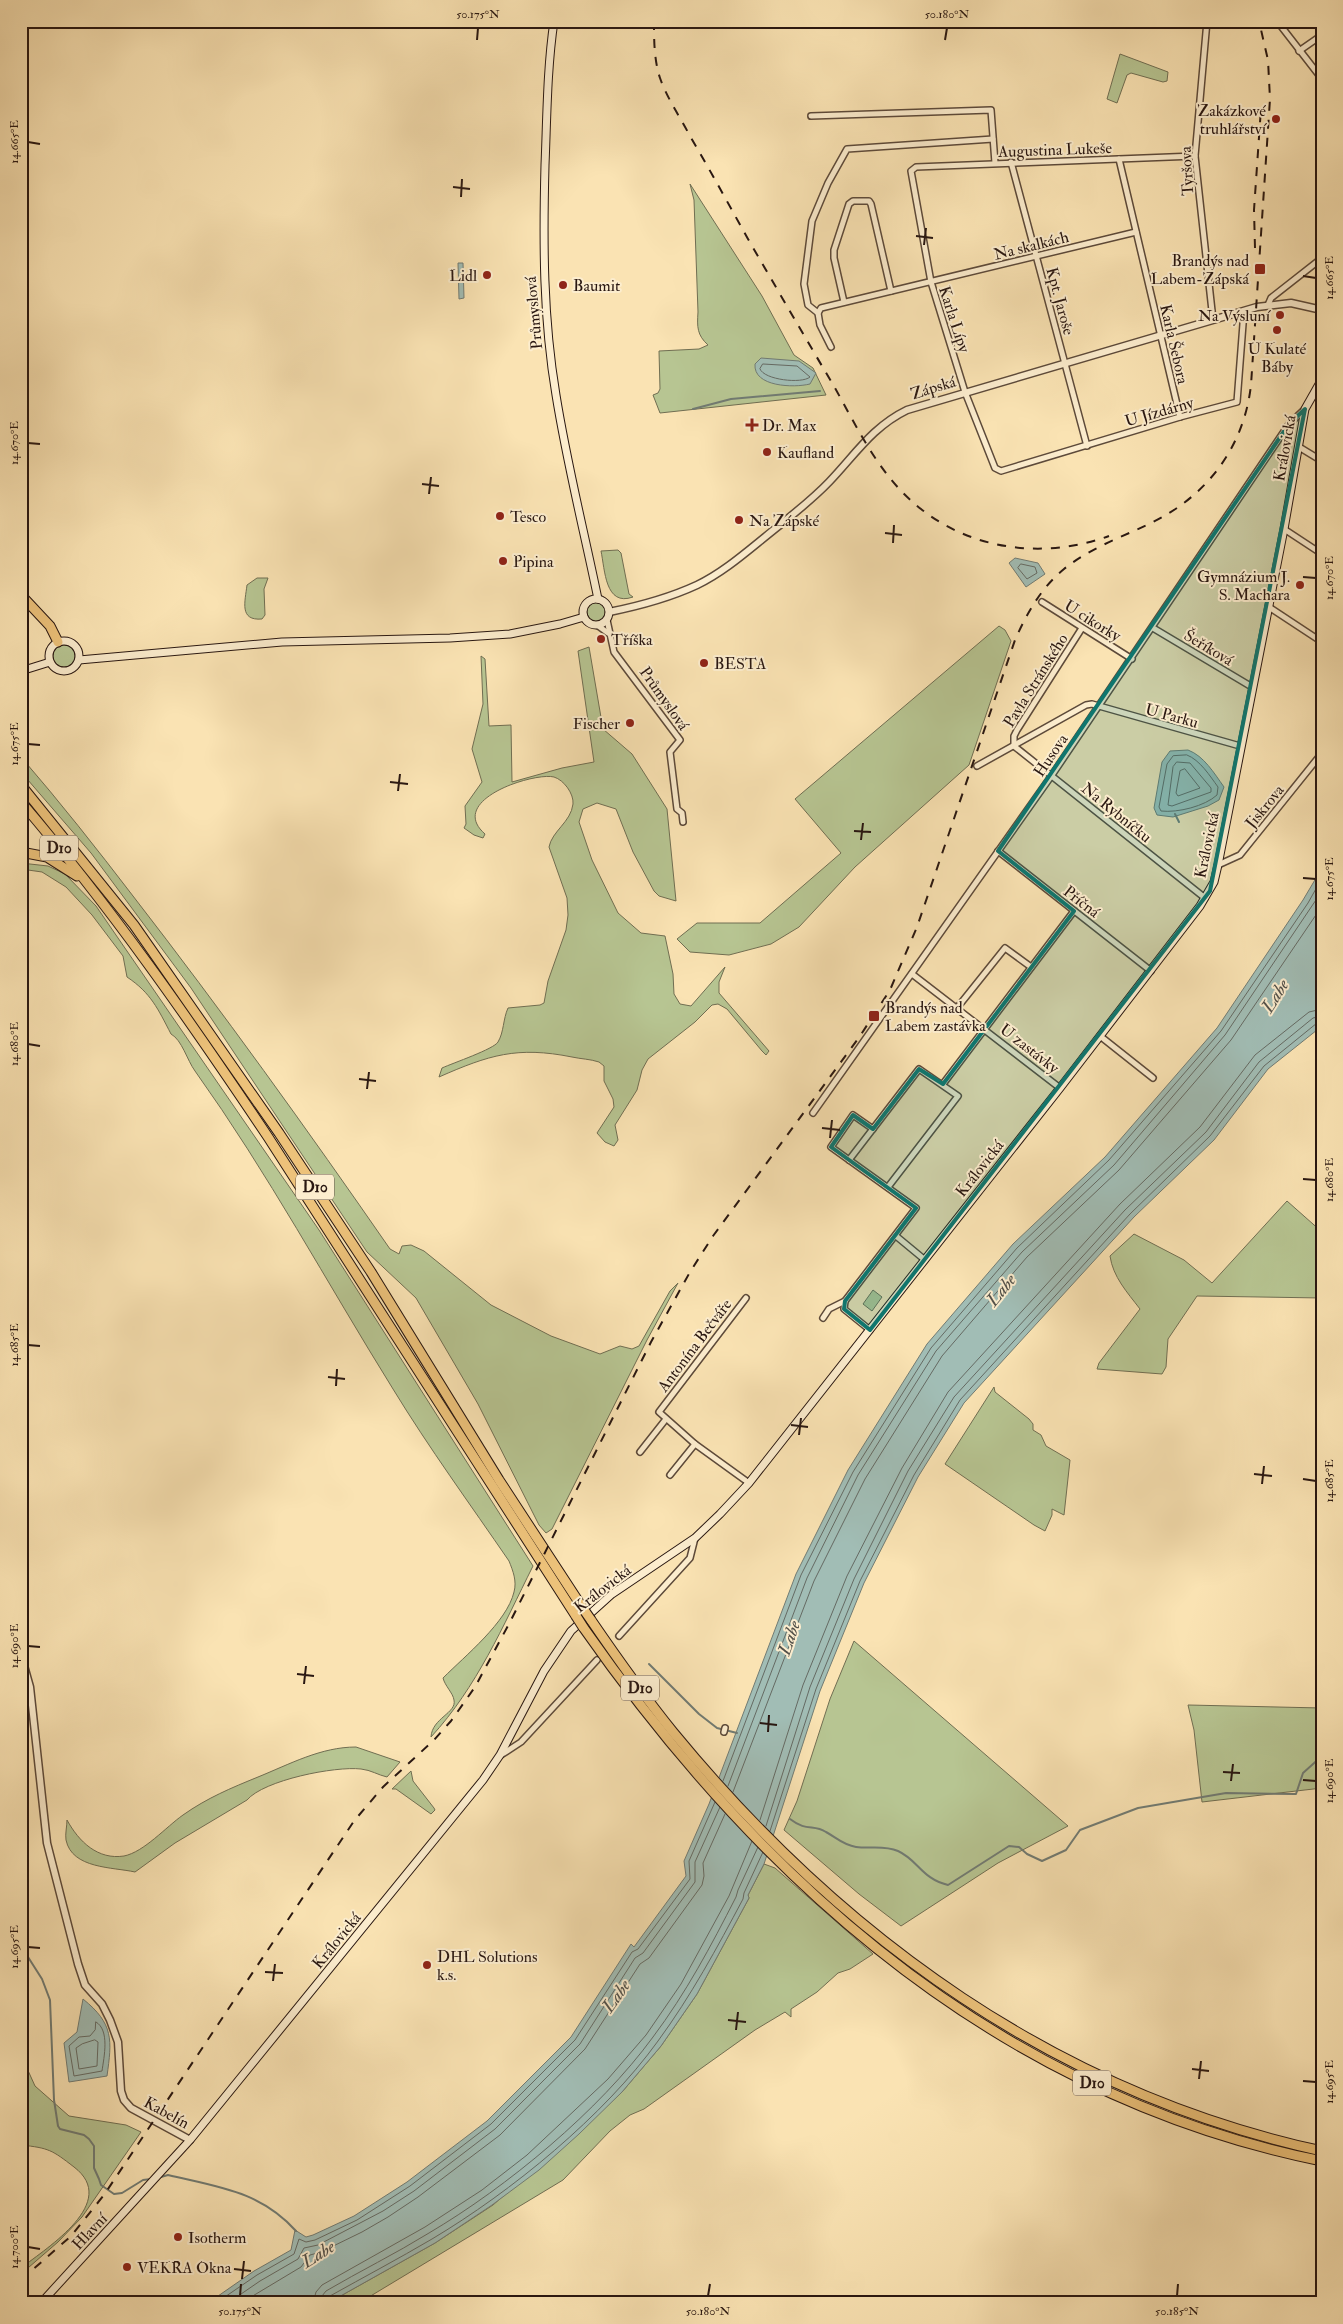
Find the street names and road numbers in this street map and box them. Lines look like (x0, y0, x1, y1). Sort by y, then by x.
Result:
street label: Augustina Lukeše (997, 138, 1113, 162)
street label: Tyršova (1176, 145, 1198, 196)
street label: Na skalkách (992, 227, 1071, 265)
street label: Kpt. Jaroše (1040, 265, 1079, 338)
street label: Průmyslová (521, 275, 547, 350)
street label: Karla Lípy (933, 284, 974, 356)
street label: Karla Šebora (1155, 302, 1194, 387)
street label: Zápská (908, 372, 959, 405)
street label: U Jízdárny (1123, 392, 1197, 432)
street label: Královická (1269, 413, 1301, 483)
street label: U cikorky (1060, 596, 1125, 647)
street label: Šeříková (1180, 624, 1238, 671)
street label: Pavla Stránského (999, 630, 1073, 731)
street label: Průmyslová (635, 663, 694, 735)
street label: U Parku (1143, 699, 1200, 733)
street label: Husova (1029, 730, 1073, 781)
street label: Na Rybníčku (1077, 778, 1156, 847)
street label: Jiskrova (1240, 780, 1290, 834)
street label: Královická (1190, 810, 1224, 880)
road number: D10 (40, 836, 78, 860)
street label: Příčná (1059, 881, 1104, 922)
street label: U zastávky (996, 1019, 1064, 1079)
street label: Královická (951, 1136, 1009, 1201)
road number: D10 (296, 1174, 334, 1200)
street label: Antonína Bečváře (653, 1295, 737, 1397)
street label: Královická (570, 1560, 635, 1617)
road number: D10 (621, 1676, 659, 1700)
street label: Královická (308, 1908, 366, 1973)
road number: D10 (1073, 2070, 1111, 2096)
street label: Kabelín (140, 2092, 193, 2133)
street label: Hlavní (68, 2208, 113, 2254)

